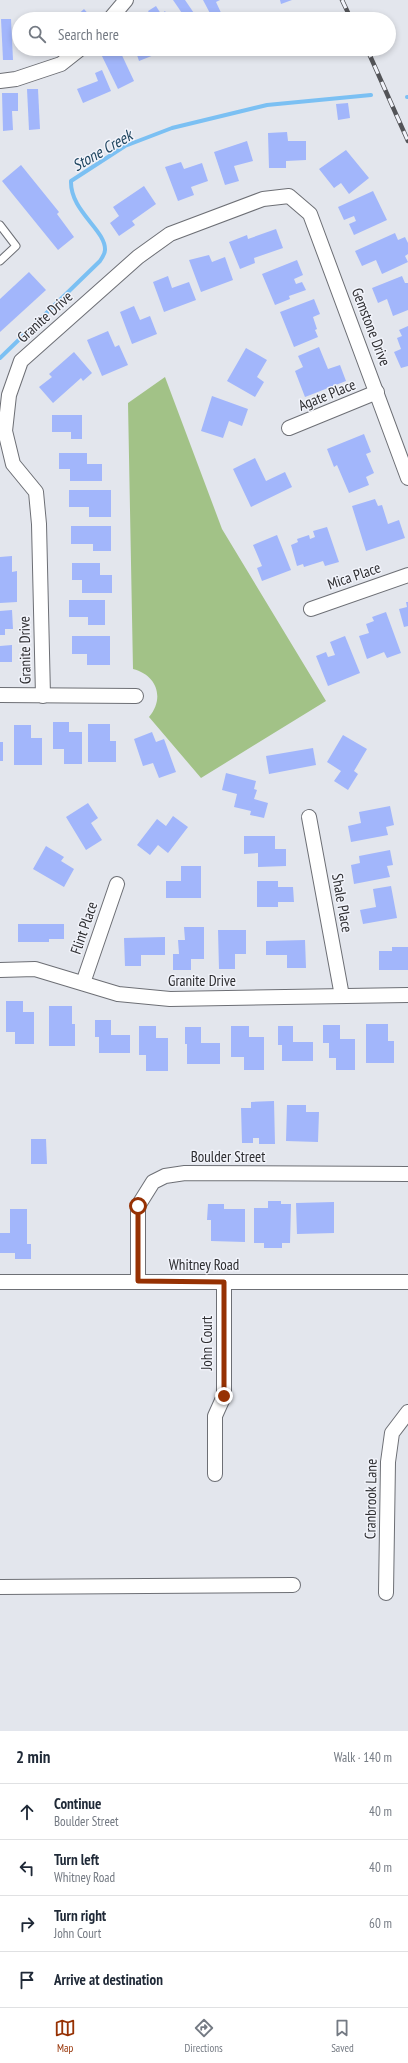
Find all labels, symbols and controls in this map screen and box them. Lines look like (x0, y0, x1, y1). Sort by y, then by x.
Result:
search box (12, 12, 396, 56)
icon: search (26, 23, 48, 45)
text: Search here (58, 25, 119, 44)
water label: Stone Creek (68, 124, 137, 175)
street label: Gemstone Drive (348, 285, 395, 369)
street label: Granite Drive (13, 287, 76, 346)
street label: Agate Place (295, 374, 358, 415)
street label: Mica Place (325, 558, 383, 593)
street label: Granite Drive (14, 616, 35, 684)
street label: Shale Place (328, 872, 357, 934)
street label: Flint Place (66, 899, 101, 957)
street label: Granite Drive (168, 971, 236, 990)
street label: Boulder Street (191, 1147, 265, 1166)
route start (129, 1197, 147, 1215)
street label: Whitney Road (169, 1255, 239, 1274)
street label: John Court (197, 1316, 216, 1371)
route end (215, 1387, 233, 1405)
street label: Cranbrook Lane (360, 1459, 381, 1539)
text: 2 min (16, 1746, 50, 1768)
text: Walk · 140 m (334, 1749, 392, 1766)
text: Continue (54, 1794, 101, 1813)
icon: ahead (16, 1801, 38, 1823)
text: 40 m (369, 1803, 392, 1820)
text: Boulder Street (54, 1813, 119, 1830)
text: Turn left (54, 1850, 99, 1869)
icon: left (16, 1857, 38, 1879)
text: 40 m (369, 1859, 392, 1876)
text: Whitney Road (54, 1869, 115, 1886)
text: Turn right (54, 1906, 106, 1925)
icon: right (16, 1913, 38, 1935)
text: 60 m (369, 1915, 392, 1932)
text: John Court (54, 1925, 101, 1942)
icon: arrive (16, 1969, 38, 1991)
text: Arrive at destination (54, 1970, 163, 1989)
tab: Map (54, 2017, 76, 2055)
tab: Directions (185, 2017, 223, 2055)
tab: Saved (331, 2017, 354, 2055)

